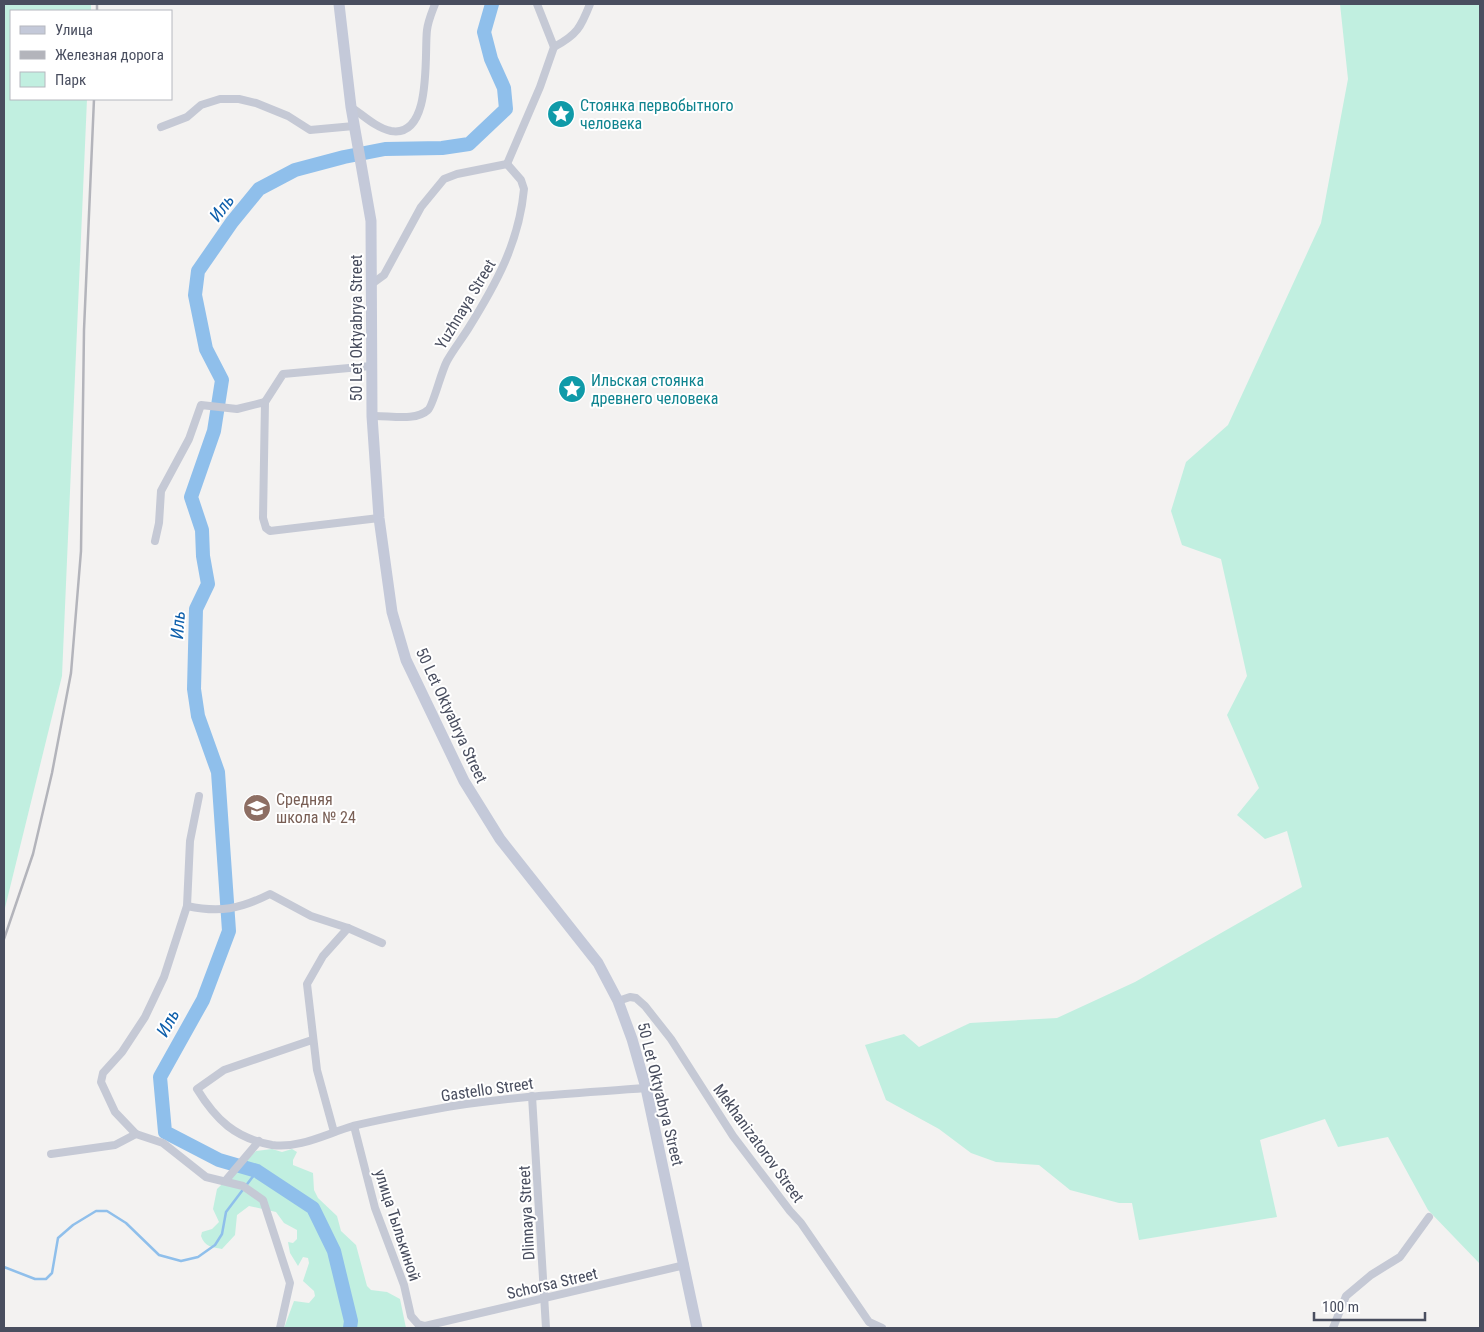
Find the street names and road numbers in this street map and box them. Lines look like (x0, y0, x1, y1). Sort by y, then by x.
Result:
street label: 50 Let Oktyabrya Street (347, 254, 366, 402)
street label: Yuzhnaya Street (431, 256, 500, 353)
street label: 50 Let Oktyabrya Street (412, 645, 491, 786)
street label: 50 Let Oktyabrya Street (634, 1020, 688, 1168)
street label: Gastello Street (440, 1074, 535, 1105)
street label: Mekhanizatorov Street (709, 1080, 808, 1206)
street label: Dlinnaya Street (515, 1165, 538, 1261)
street label: улица Тылькиной (371, 1167, 425, 1283)
street label: Schorsa Street (505, 1264, 600, 1303)

